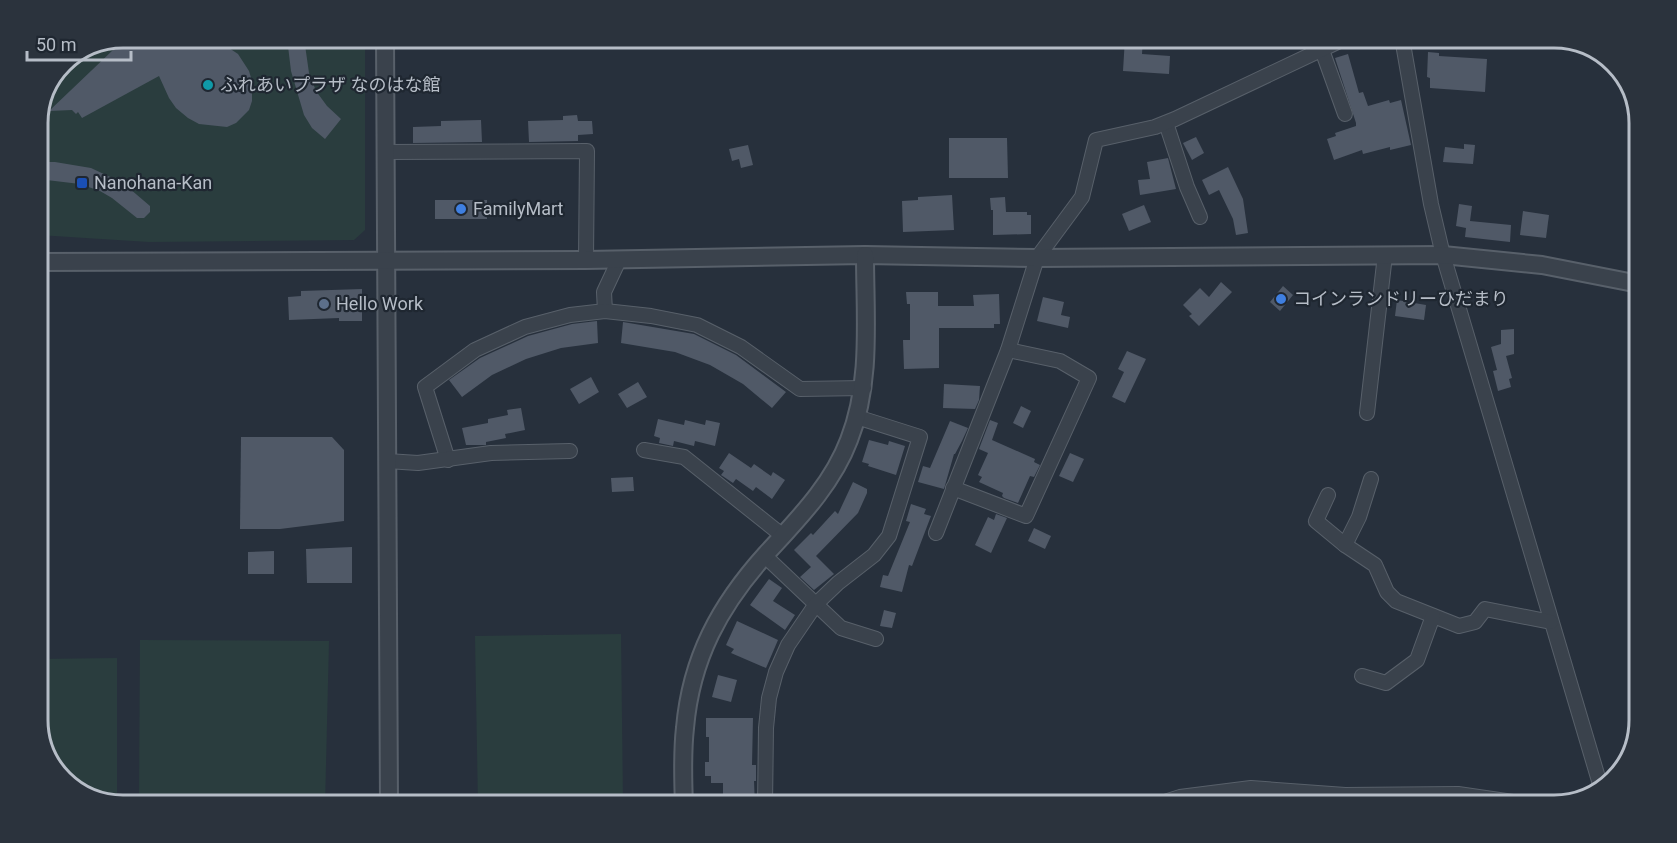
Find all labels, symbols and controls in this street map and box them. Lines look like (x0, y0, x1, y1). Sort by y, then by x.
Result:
scale bar (27, 24, 130, 62)
text: 50 m (36, 34, 76, 55)
place label: ふれあいプラザ なのはな館 (220, 74, 440, 95)
marker: ふれあいプラザ なのはな館 (201, 78, 215, 92)
place label: Nanohana-Kan (94, 172, 212, 193)
marker: Nanohana-Kan (75, 176, 89, 190)
place label: FamilyMart (473, 198, 564, 219)
marker: FamilyMart (454, 202, 468, 216)
place label: コインランドリーひだまり (1293, 288, 1509, 309)
marker: コインランドリーひだまり (1274, 292, 1288, 306)
place label: Hello Work (336, 293, 424, 314)
marker: Hello Work (317, 297, 331, 311)

